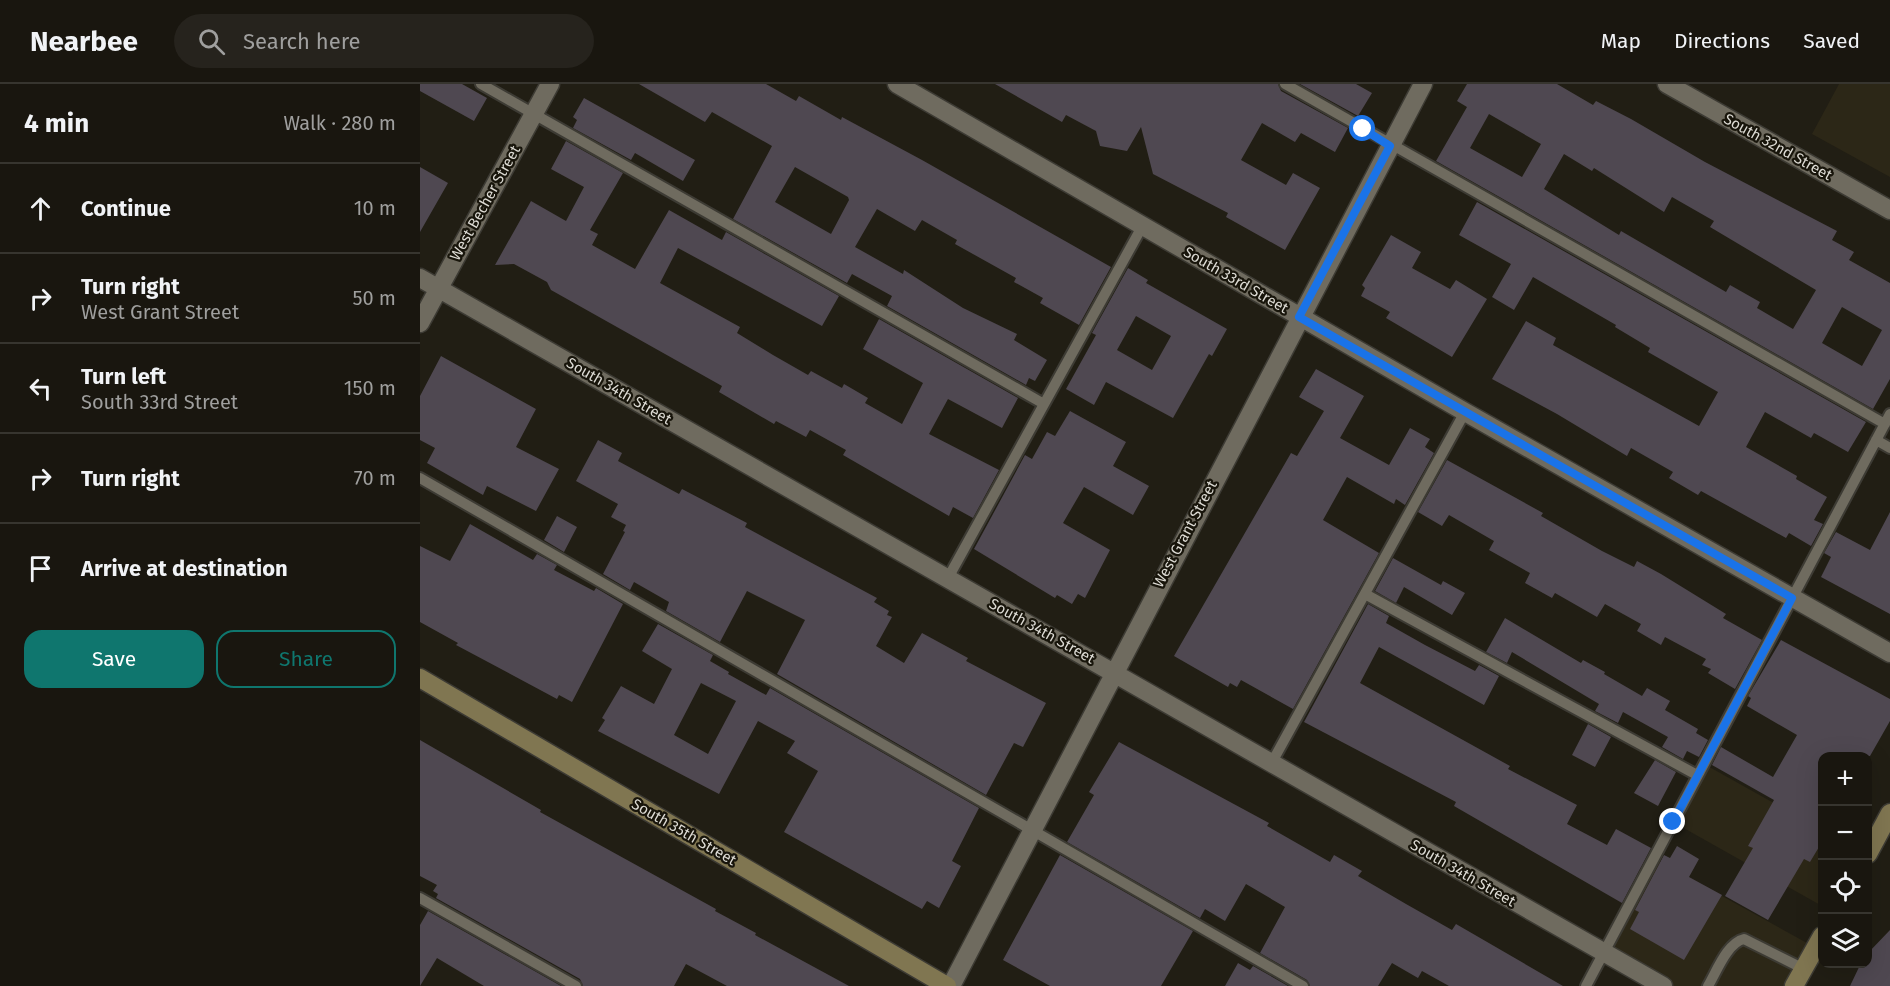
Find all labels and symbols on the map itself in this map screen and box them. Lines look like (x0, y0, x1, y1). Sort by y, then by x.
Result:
street label: South 32nd Street (1721, 110, 1836, 184)
route start (1349, 115, 1375, 141)
street label: West Becher Street (446, 142, 524, 264)
street label: South 33rd Street (1180, 243, 1292, 318)
street label: South 34th Street (563, 354, 675, 429)
street label: West Grant Street (1149, 477, 1221, 591)
street label: South 34th Street (986, 594, 1099, 668)
street label: South 35th Street (629, 795, 740, 869)
route end (1659, 808, 1685, 834)
street label: South 34th Street (1407, 836, 1519, 911)

